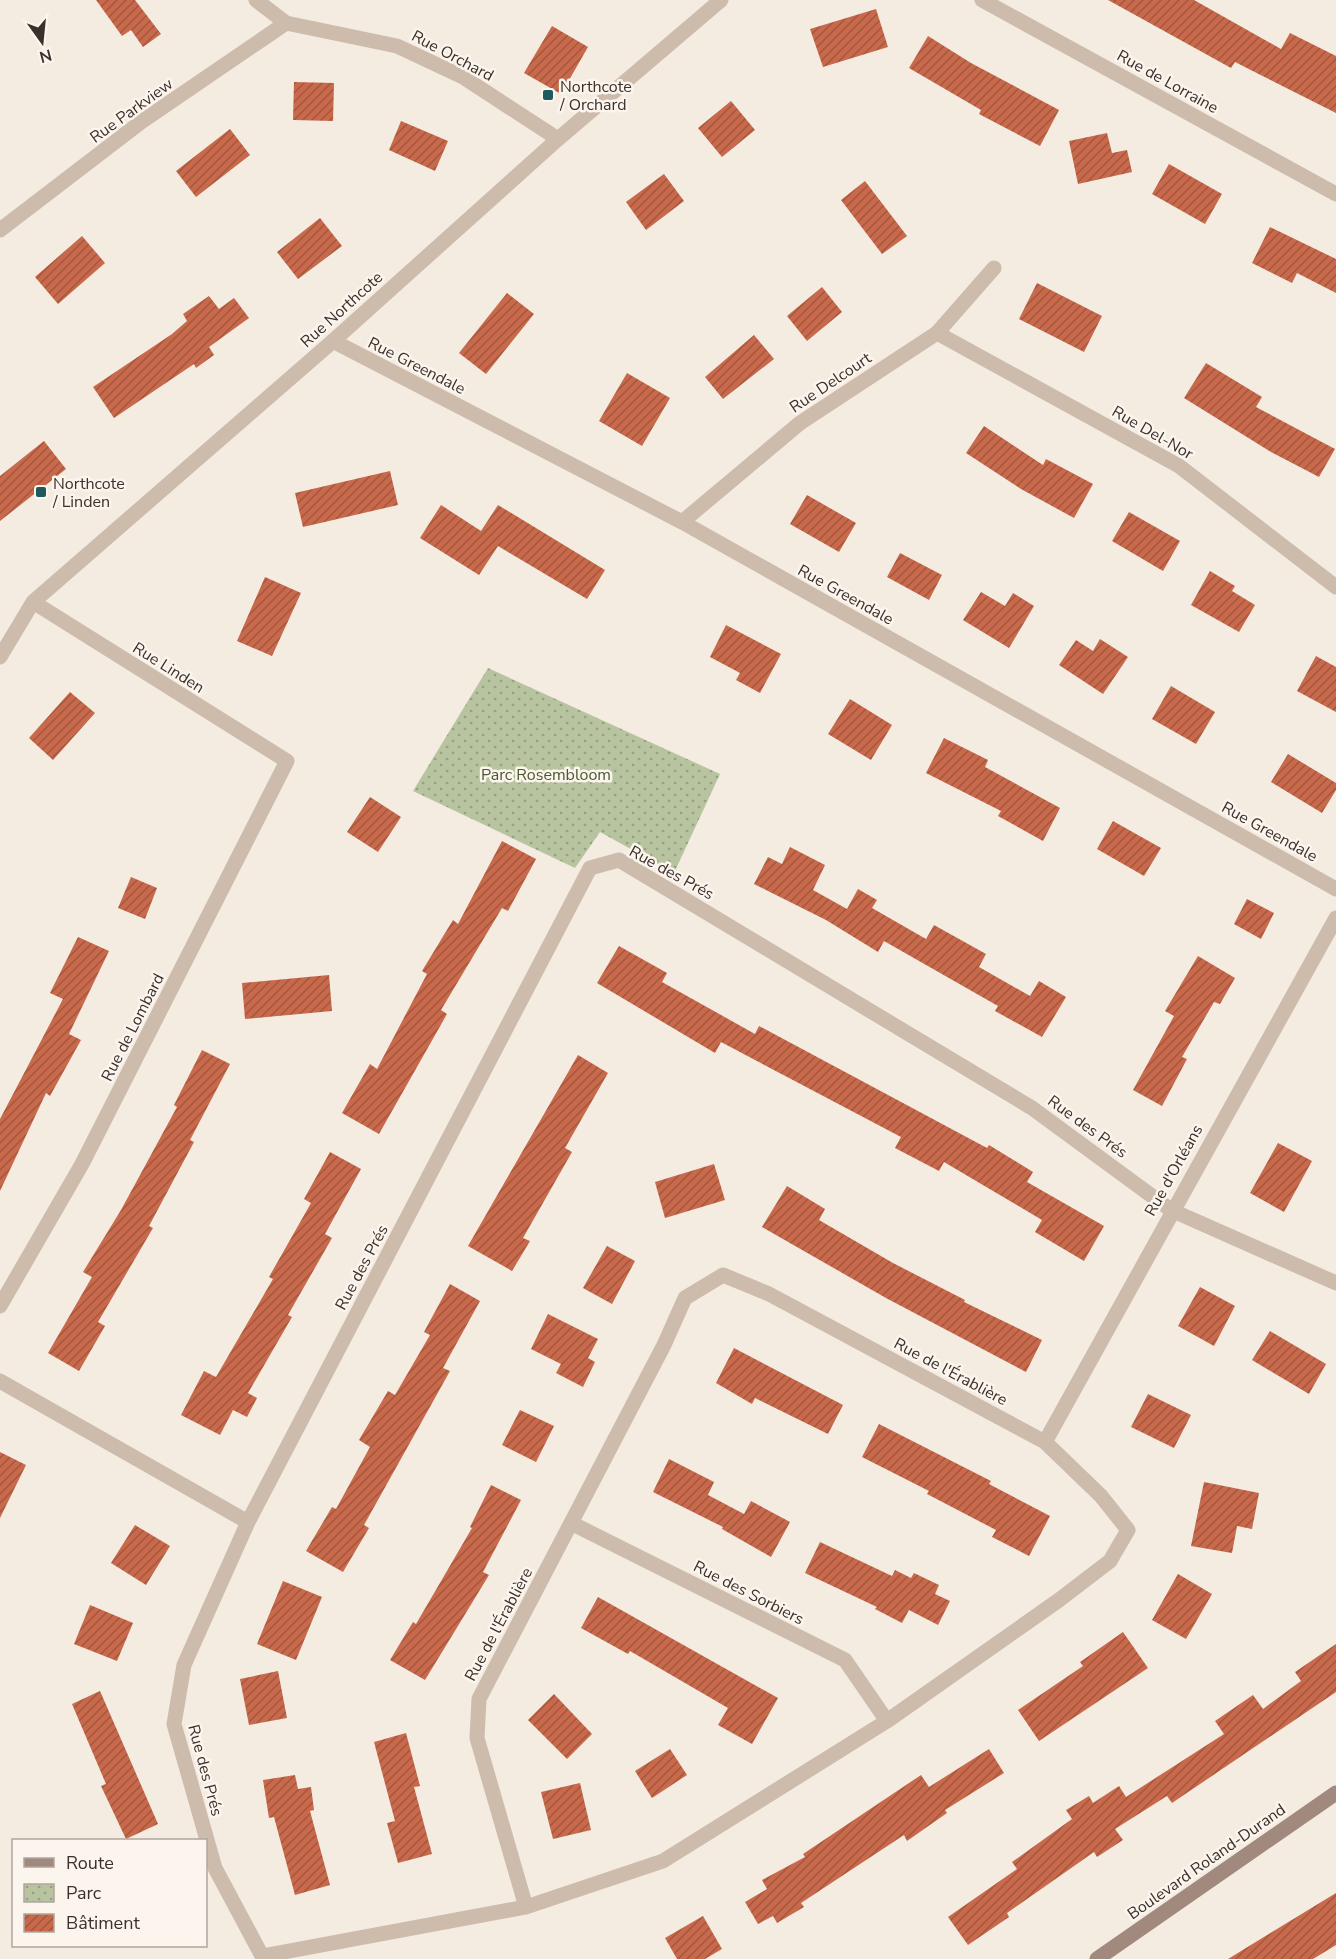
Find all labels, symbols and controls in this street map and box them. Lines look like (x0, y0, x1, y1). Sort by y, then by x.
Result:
north arrow (12, 12, 72, 72)
street label: Rue Orchard (408, 25, 497, 87)
text: N (37, 43, 54, 68)
street label: Rue de Lorraine (1113, 45, 1222, 119)
street label: Rue Parkview (86, 73, 178, 148)
place label: Northcote / Orchard (559, 76, 632, 116)
marker: Northcote / Orchard (541, 88, 555, 102)
street label: Rue Northcote (296, 267, 388, 353)
street label: Rue Greendale (364, 332, 469, 400)
street label: Rue Delcourt (785, 347, 876, 418)
street label: Rue Del-Nor (1108, 401, 1197, 465)
place label: Northcote / Linden (52, 473, 125, 513)
marker: Northcote / Linden (34, 485, 48, 499)
street label: Rue Greendale (794, 559, 897, 630)
street label: Rue Linden (128, 637, 209, 699)
park label: Parc Rosembloom (481, 764, 611, 786)
street label: Rue Greendale (1218, 796, 1321, 867)
street label: Rue des Prés (625, 841, 718, 905)
street label: Rue de Lombard (96, 970, 170, 1085)
street label: Rue des Prés (1043, 1090, 1132, 1163)
street label: Rue d'Orléans (1140, 1121, 1208, 1220)
street label: Rue des Prés (330, 1221, 394, 1314)
street label: Rue de l'Érablière (890, 1333, 1011, 1411)
street label: Rue des Sorbiers (690, 1556, 808, 1630)
street label: Rue de l'Érablière (460, 1564, 538, 1685)
street label: Rue des Prés (182, 1722, 228, 1818)
street label: Boulevard Roland-Durand (1123, 1799, 1290, 1925)
legend (12, 1839, 207, 1947)
text: Route (66, 1851, 114, 1875)
text: Parc (66, 1881, 101, 1905)
text: Bâtiment (66, 1911, 140, 1935)

